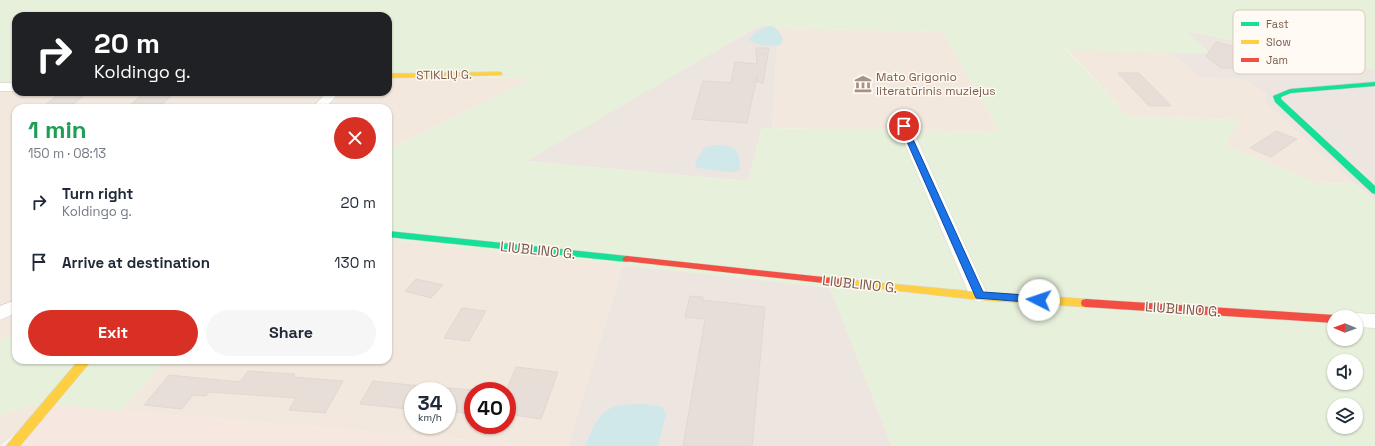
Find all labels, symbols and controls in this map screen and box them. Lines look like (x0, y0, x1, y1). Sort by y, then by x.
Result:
legend (1233, 10, 1365, 74)
text: Fast (1266, 17, 1289, 31)
text: 20 m (94, 25, 160, 61)
icon: right (28, 28, 80, 80)
text: Slow (1266, 35, 1291, 49)
text: Jam (1266, 53, 1288, 67)
text: Koldingo g. (94, 60, 191, 83)
street label: STIKLIŲ G. (416, 67, 472, 83)
place label: Mato Grigonio literatūrinis muziejus (876, 69, 996, 99)
museum icon: Mato Grigonio literatūrinis muziejus (853, 74, 873, 94)
pin (887, 109, 921, 143)
text: 1 min (28, 114, 87, 145)
icon: arrive (893, 115, 915, 137)
button: close (334, 117, 376, 159)
text: 150 m · 08:13 (28, 145, 106, 162)
text: Turn right (62, 184, 133, 203)
icon: right (28, 191, 50, 213)
text: 20 m (341, 193, 376, 212)
text: Koldingo g. (62, 203, 132, 220)
street label: LIUBLINO G. (499, 237, 577, 263)
icon: arrive (28, 251, 50, 273)
text: Arrive at destination (62, 253, 210, 272)
text: 130 m (334, 253, 376, 272)
street label: LIUBLINO G. (821, 271, 899, 297)
position arrow (1018, 279, 1060, 321)
street label: LIUBLINO G. (1145, 297, 1221, 321)
button: Exit (28, 310, 198, 356)
button: Share (206, 310, 376, 356)
north arrow (1327, 310, 1363, 346)
map controls (1327, 310, 1363, 434)
button: sound (1327, 354, 1363, 390)
speed limit sign: 40 (464, 382, 516, 434)
text: 34 (418, 390, 442, 416)
button: layers (1327, 398, 1363, 434)
text: km/h (418, 411, 442, 424)

